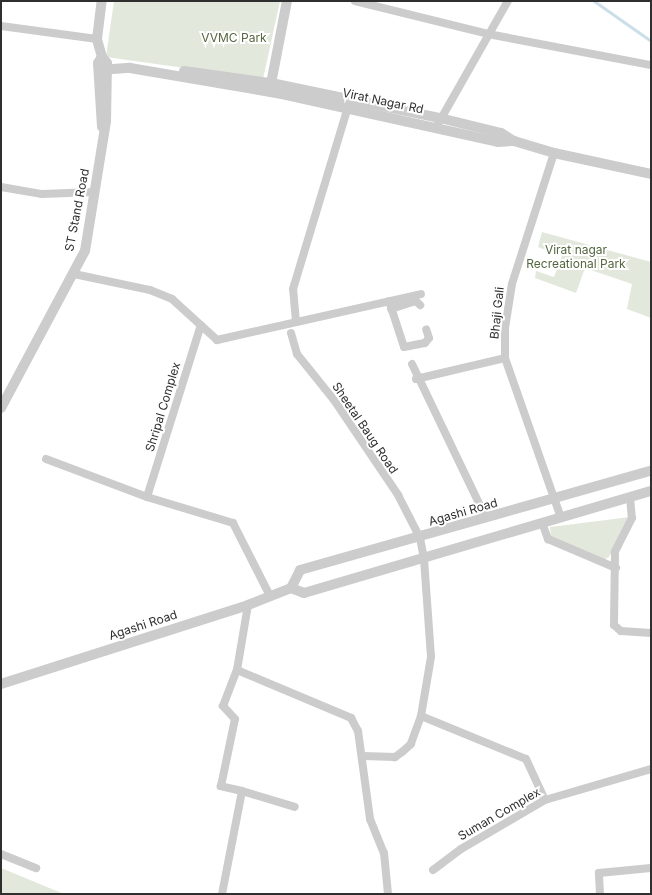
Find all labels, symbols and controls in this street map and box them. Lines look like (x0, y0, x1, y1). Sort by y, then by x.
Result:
park label: VVMC Park (201, 31, 267, 45)
street label: Virat Nagar Rd (341, 85, 425, 117)
street label: ST Stand Road (62, 167, 92, 253)
park label: Virat nagar Recreational Park (526, 243, 626, 271)
street label: Bhaji Gali (487, 286, 507, 340)
street label: Shripal Complex (143, 360, 183, 454)
street label: Sheetal Baug Road (329, 380, 401, 476)
street label: Agashi Road (427, 495, 499, 529)
street label: Agashi Road (107, 607, 179, 643)
street label: Suman Complex (455, 785, 543, 843)

